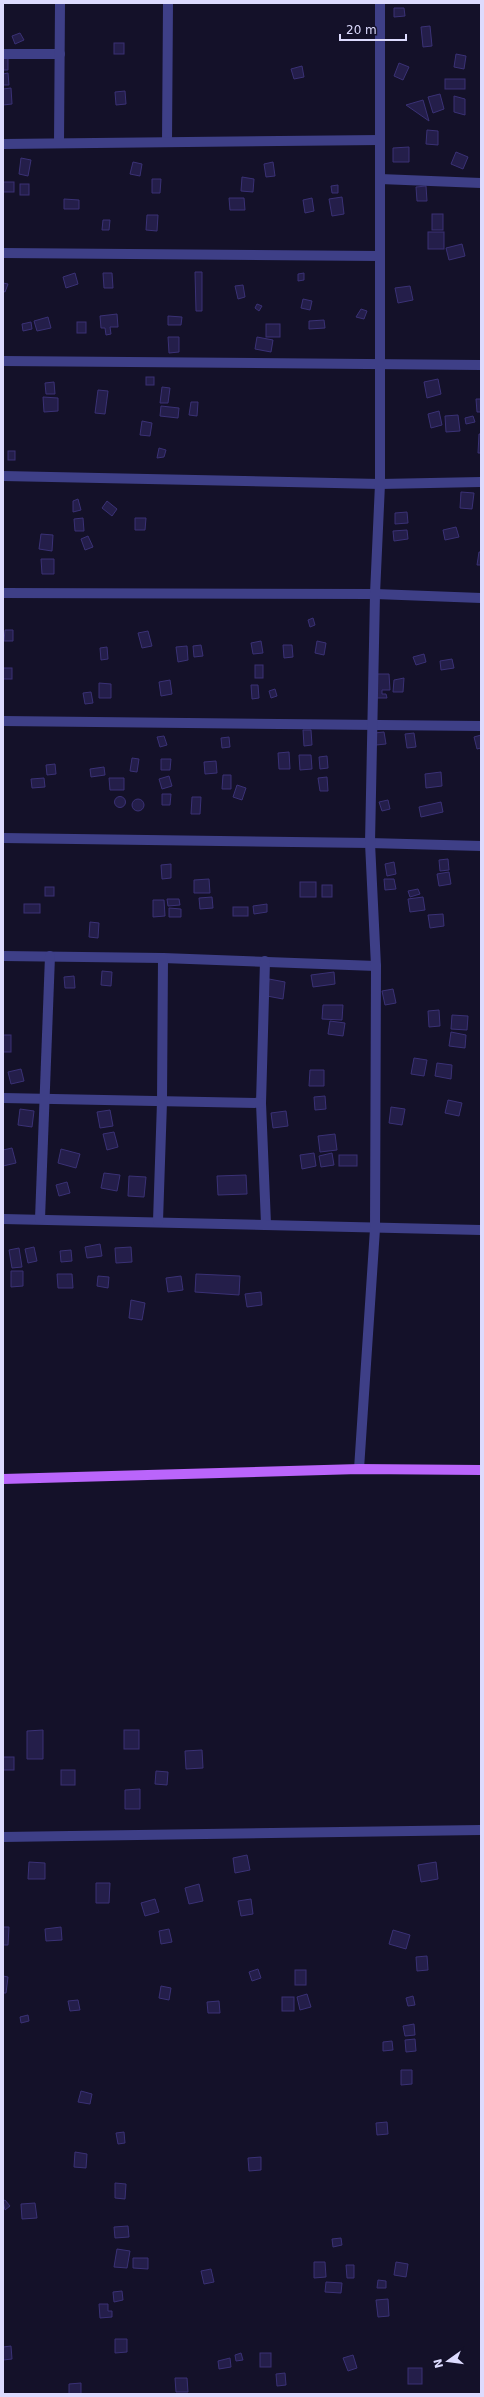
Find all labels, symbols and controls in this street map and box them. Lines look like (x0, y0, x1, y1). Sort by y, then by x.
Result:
scale bar (340, 16, 406, 42)
text: 20 m (346, 23, 377, 37)
north arrow (428, 2341, 468, 2381)
text: N (431, 2357, 446, 2369)

